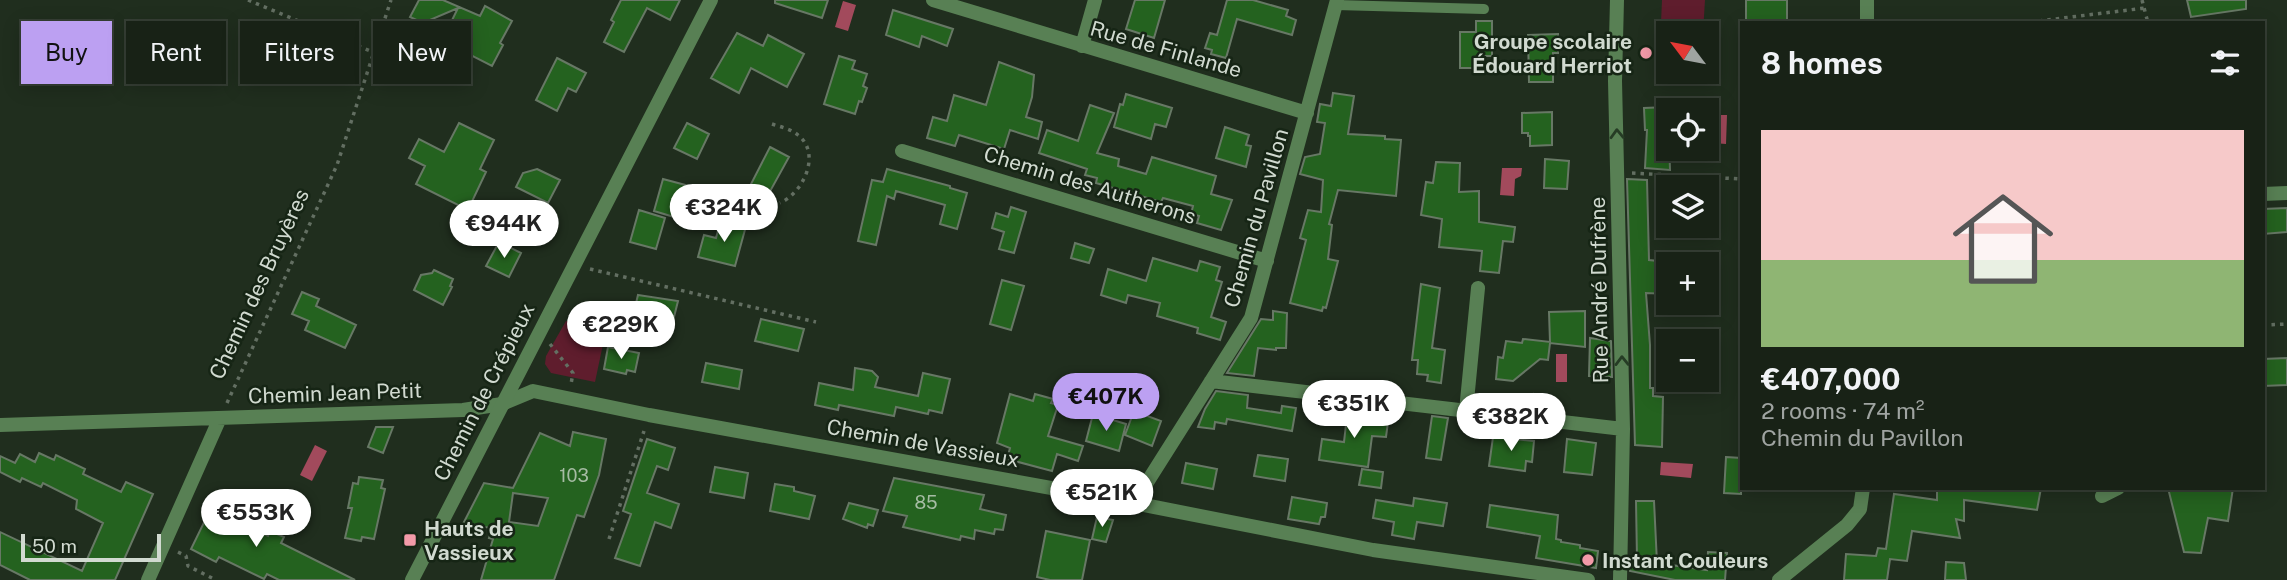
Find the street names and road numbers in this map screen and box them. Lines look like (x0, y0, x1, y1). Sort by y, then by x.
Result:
street label: Rue de Finlande (1087, 15, 1245, 83)
street label: Chemin du Pavillon (1218, 126, 1294, 310)
street label: Chemin des Autherons (981, 141, 1199, 229)
street label: Chemin des Bruyères (204, 185, 314, 383)
street label: Rue André Dufrène (1585, 196, 1613, 384)
street label: Chemin de Crépieux (428, 299, 540, 485)
street label: Chemin Jean Petit (248, 377, 422, 409)
street label: Chemin de Vassieux (825, 414, 1021, 472)

